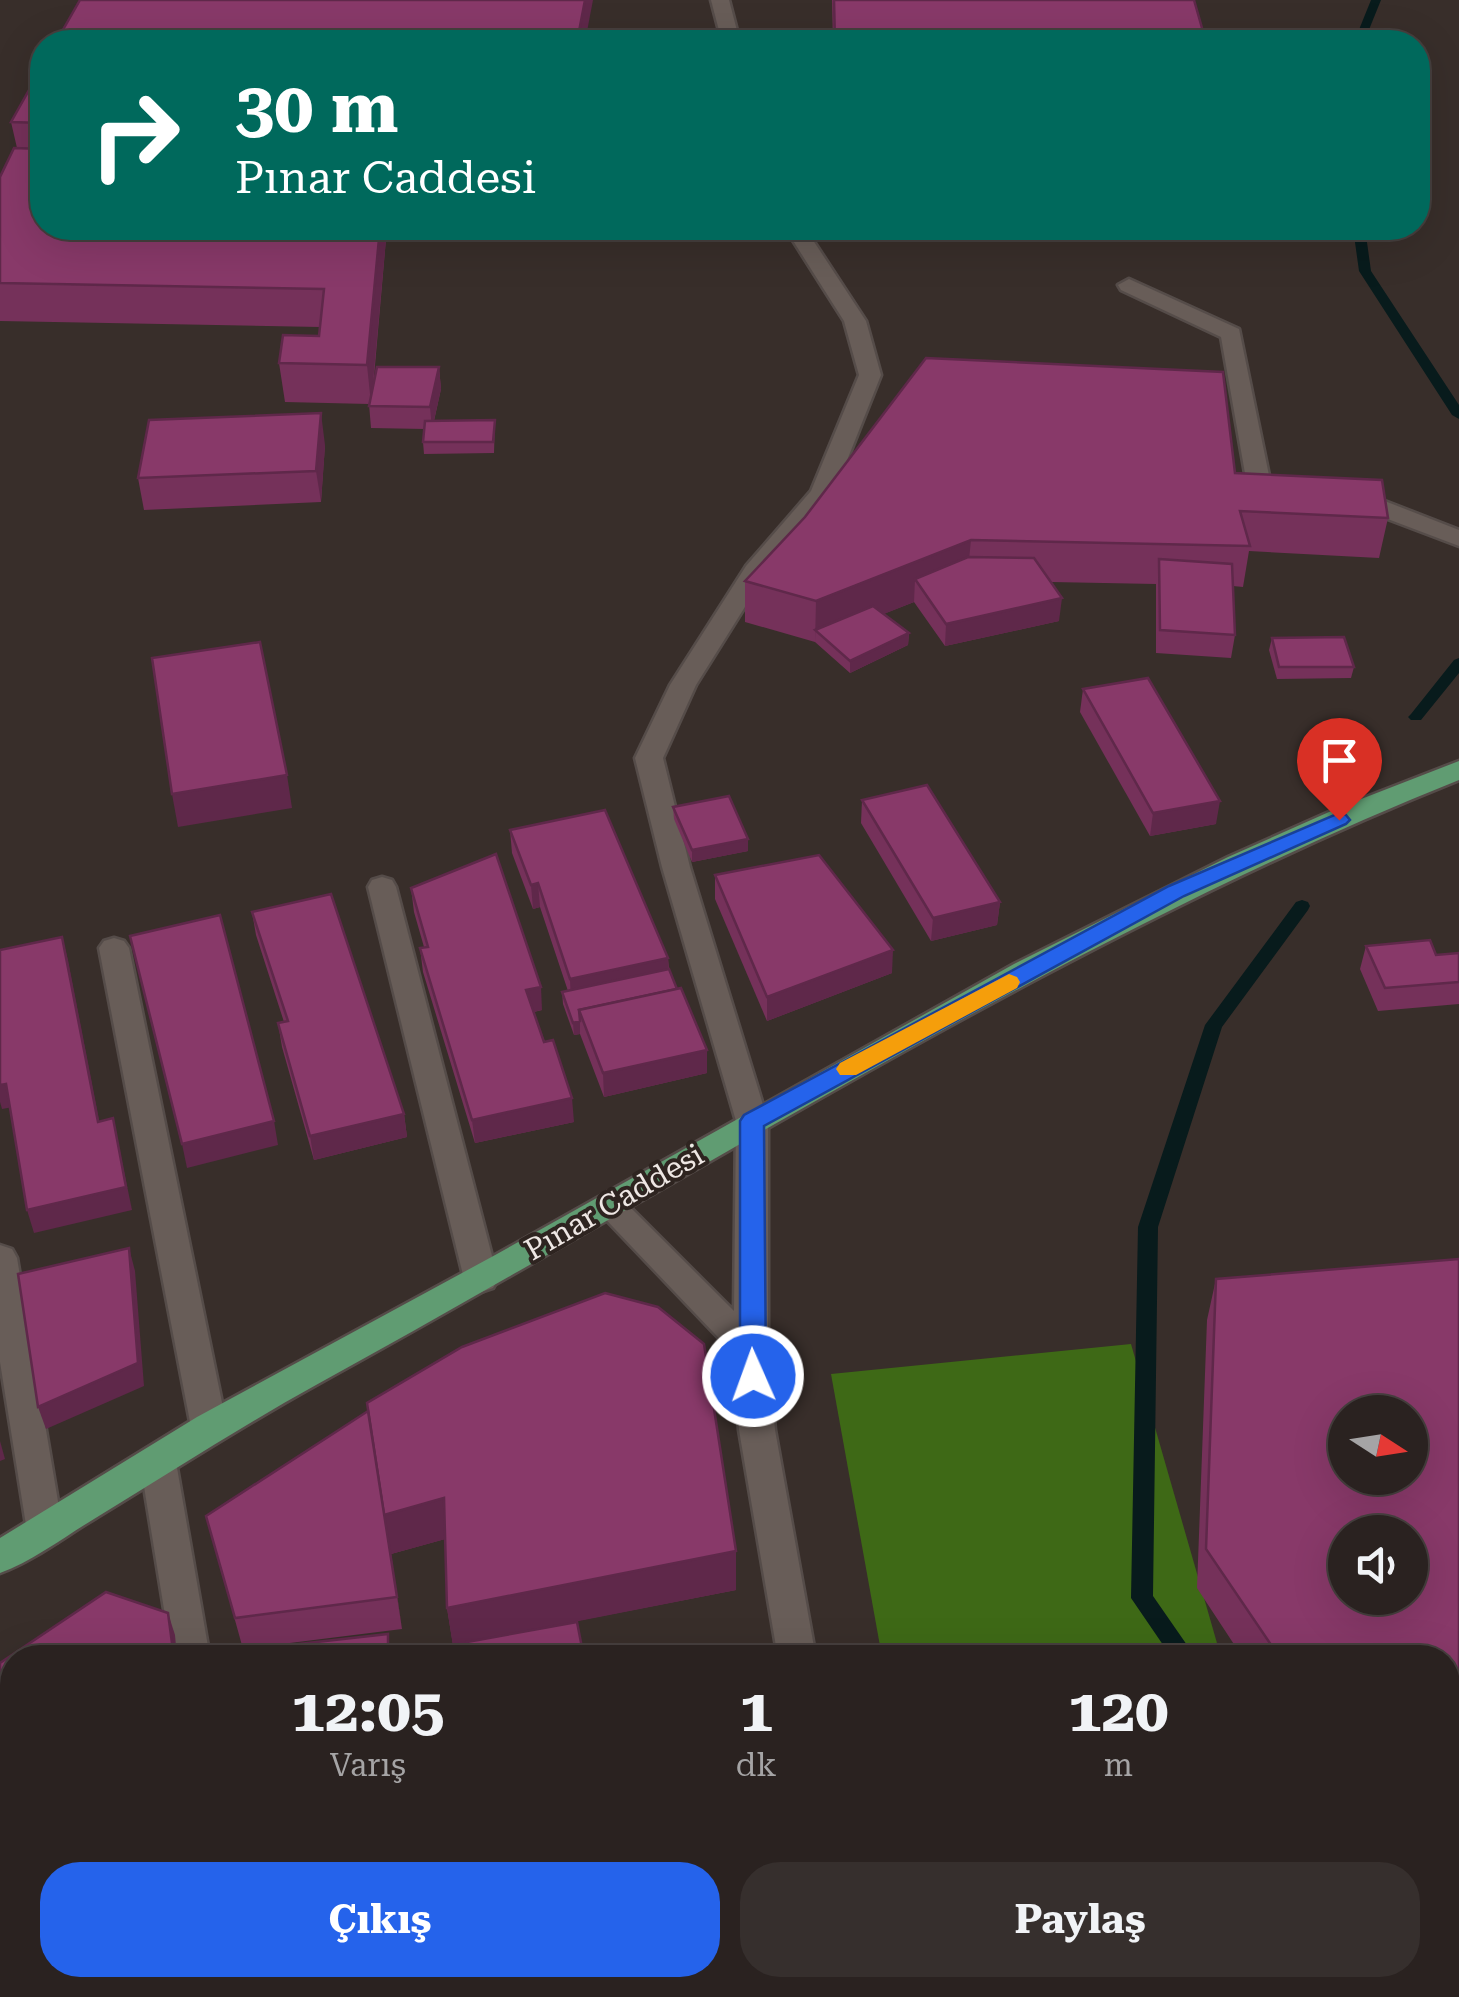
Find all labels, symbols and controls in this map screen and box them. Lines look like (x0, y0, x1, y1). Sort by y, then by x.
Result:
text: 30 m (235, 67, 399, 149)
icon: right (70, 70, 200, 200)
text: Pınar Caddesi (235, 151, 536, 204)
pin (1297, 718, 1382, 821)
icon: arrive (1312, 733, 1367, 788)
street label: Pınar Caddesi (518, 1137, 710, 1267)
position arrow (701, 1324, 805, 1428)
north arrow (1328, 1395, 1428, 1495)
map controls (1328, 1395, 1428, 1615)
button: sound (1328, 1515, 1428, 1615)
text: 12:05 (291, 1675, 444, 1746)
text: 1 (739, 1675, 773, 1746)
text: 120 (1068, 1675, 1169, 1746)
text: Varış (330, 1746, 406, 1784)
text: dk (736, 1746, 777, 1784)
text: m (1104, 1746, 1133, 1784)
button: Çıkış (40, 1862, 720, 1977)
button: Paylaş (740, 1862, 1420, 1977)

